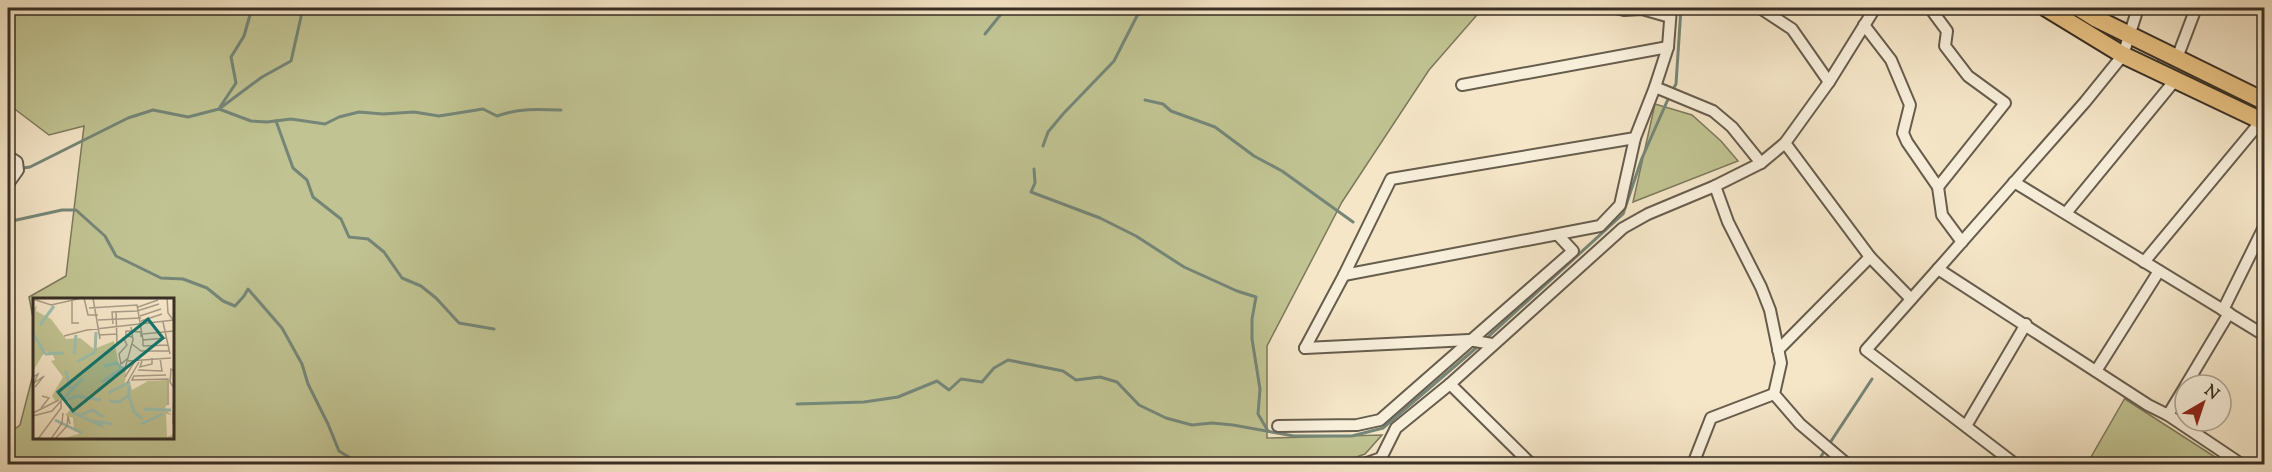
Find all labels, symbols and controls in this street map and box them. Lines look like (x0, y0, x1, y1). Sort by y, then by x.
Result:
inset map (33, 298, 174, 439)
north arrow (2173, 373, 2233, 433)
text: N (2199, 380, 2223, 406)

